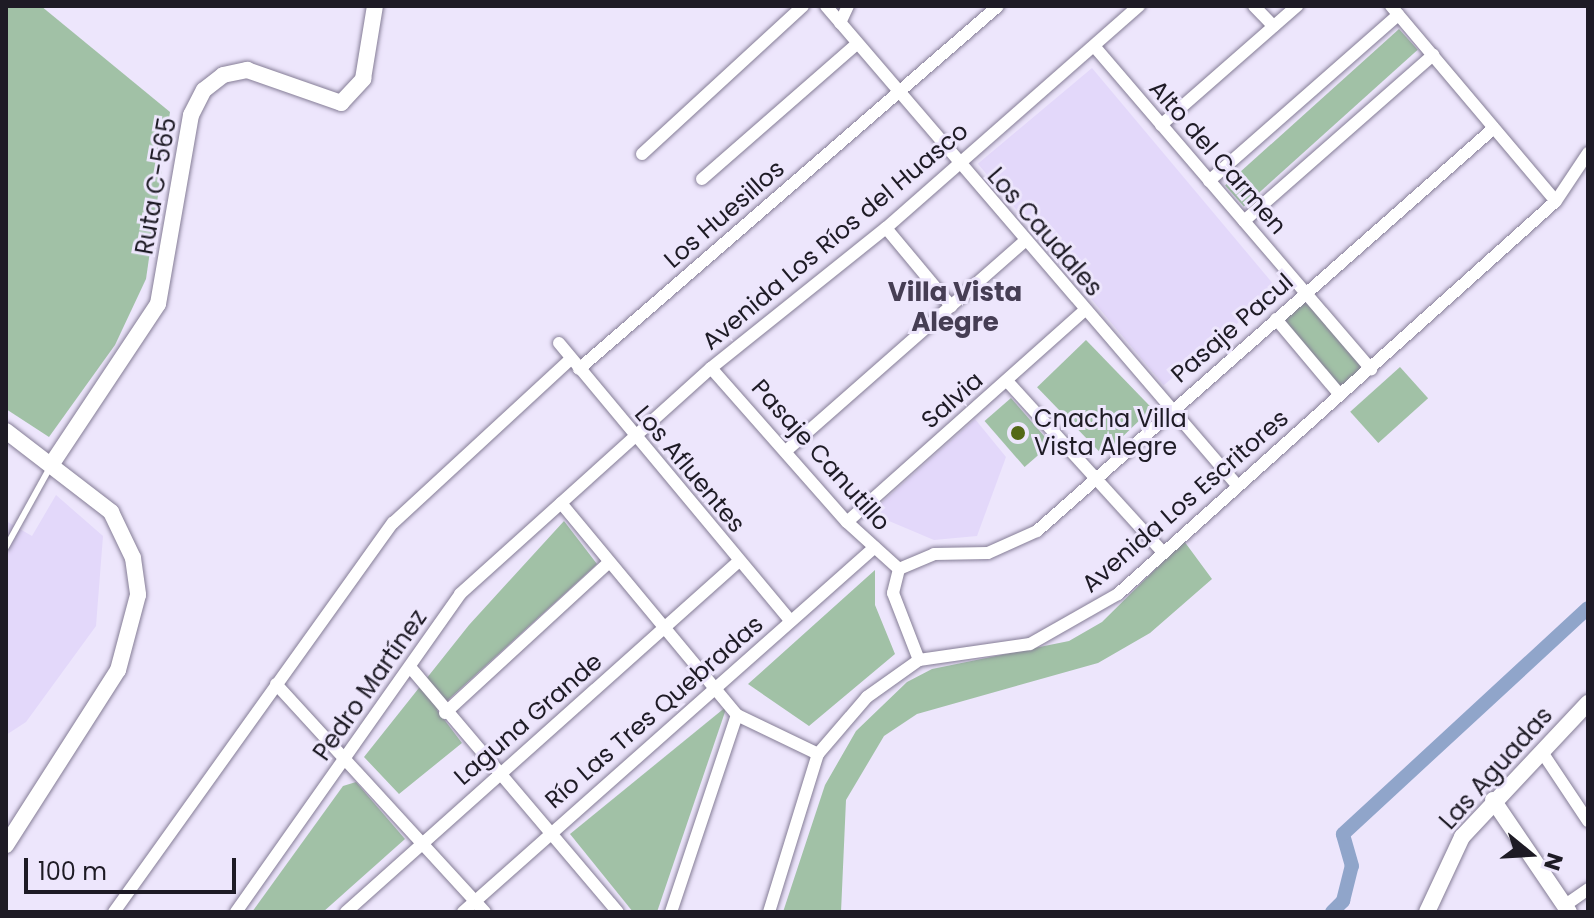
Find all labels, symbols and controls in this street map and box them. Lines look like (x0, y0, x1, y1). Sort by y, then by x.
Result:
street label: Alto del Carmen (1143, 74, 1293, 240)
street label: Ruta C-565 (130, 115, 182, 257)
street label: Avenida Los Ríos del Huasco (696, 116, 974, 356)
street label: Los Huesillos (658, 154, 790, 274)
street label: Los Caudales (981, 162, 1109, 302)
street label: Pasaje Pacul (1165, 267, 1299, 389)
district label: Villa Vista Alegre (888, 277, 1022, 338)
street label: Salvia (915, 366, 989, 434)
street label: Pasaje Canutillo (746, 374, 896, 536)
street label: Los Afluentes (629, 400, 751, 538)
street label: Avenida Los Escritores (1076, 404, 1294, 598)
place label: Cnacha Villa Vista Alegre (1034, 405, 1187, 461)
marker: Cnacha Villa Vista Alegre (1009, 424, 1027, 442)
street label: Pedro Martínez (307, 604, 433, 766)
street label: Río Las Tres Quebradas (539, 610, 769, 814)
street label: Laguna Grande (448, 647, 608, 791)
street label: Las Aguadas (1434, 701, 1558, 835)
north arrow (1490, 814, 1570, 894)
scale bar (28, 842, 240, 892)
text: N (1536, 849, 1571, 874)
text: 100 m (38, 855, 107, 888)

